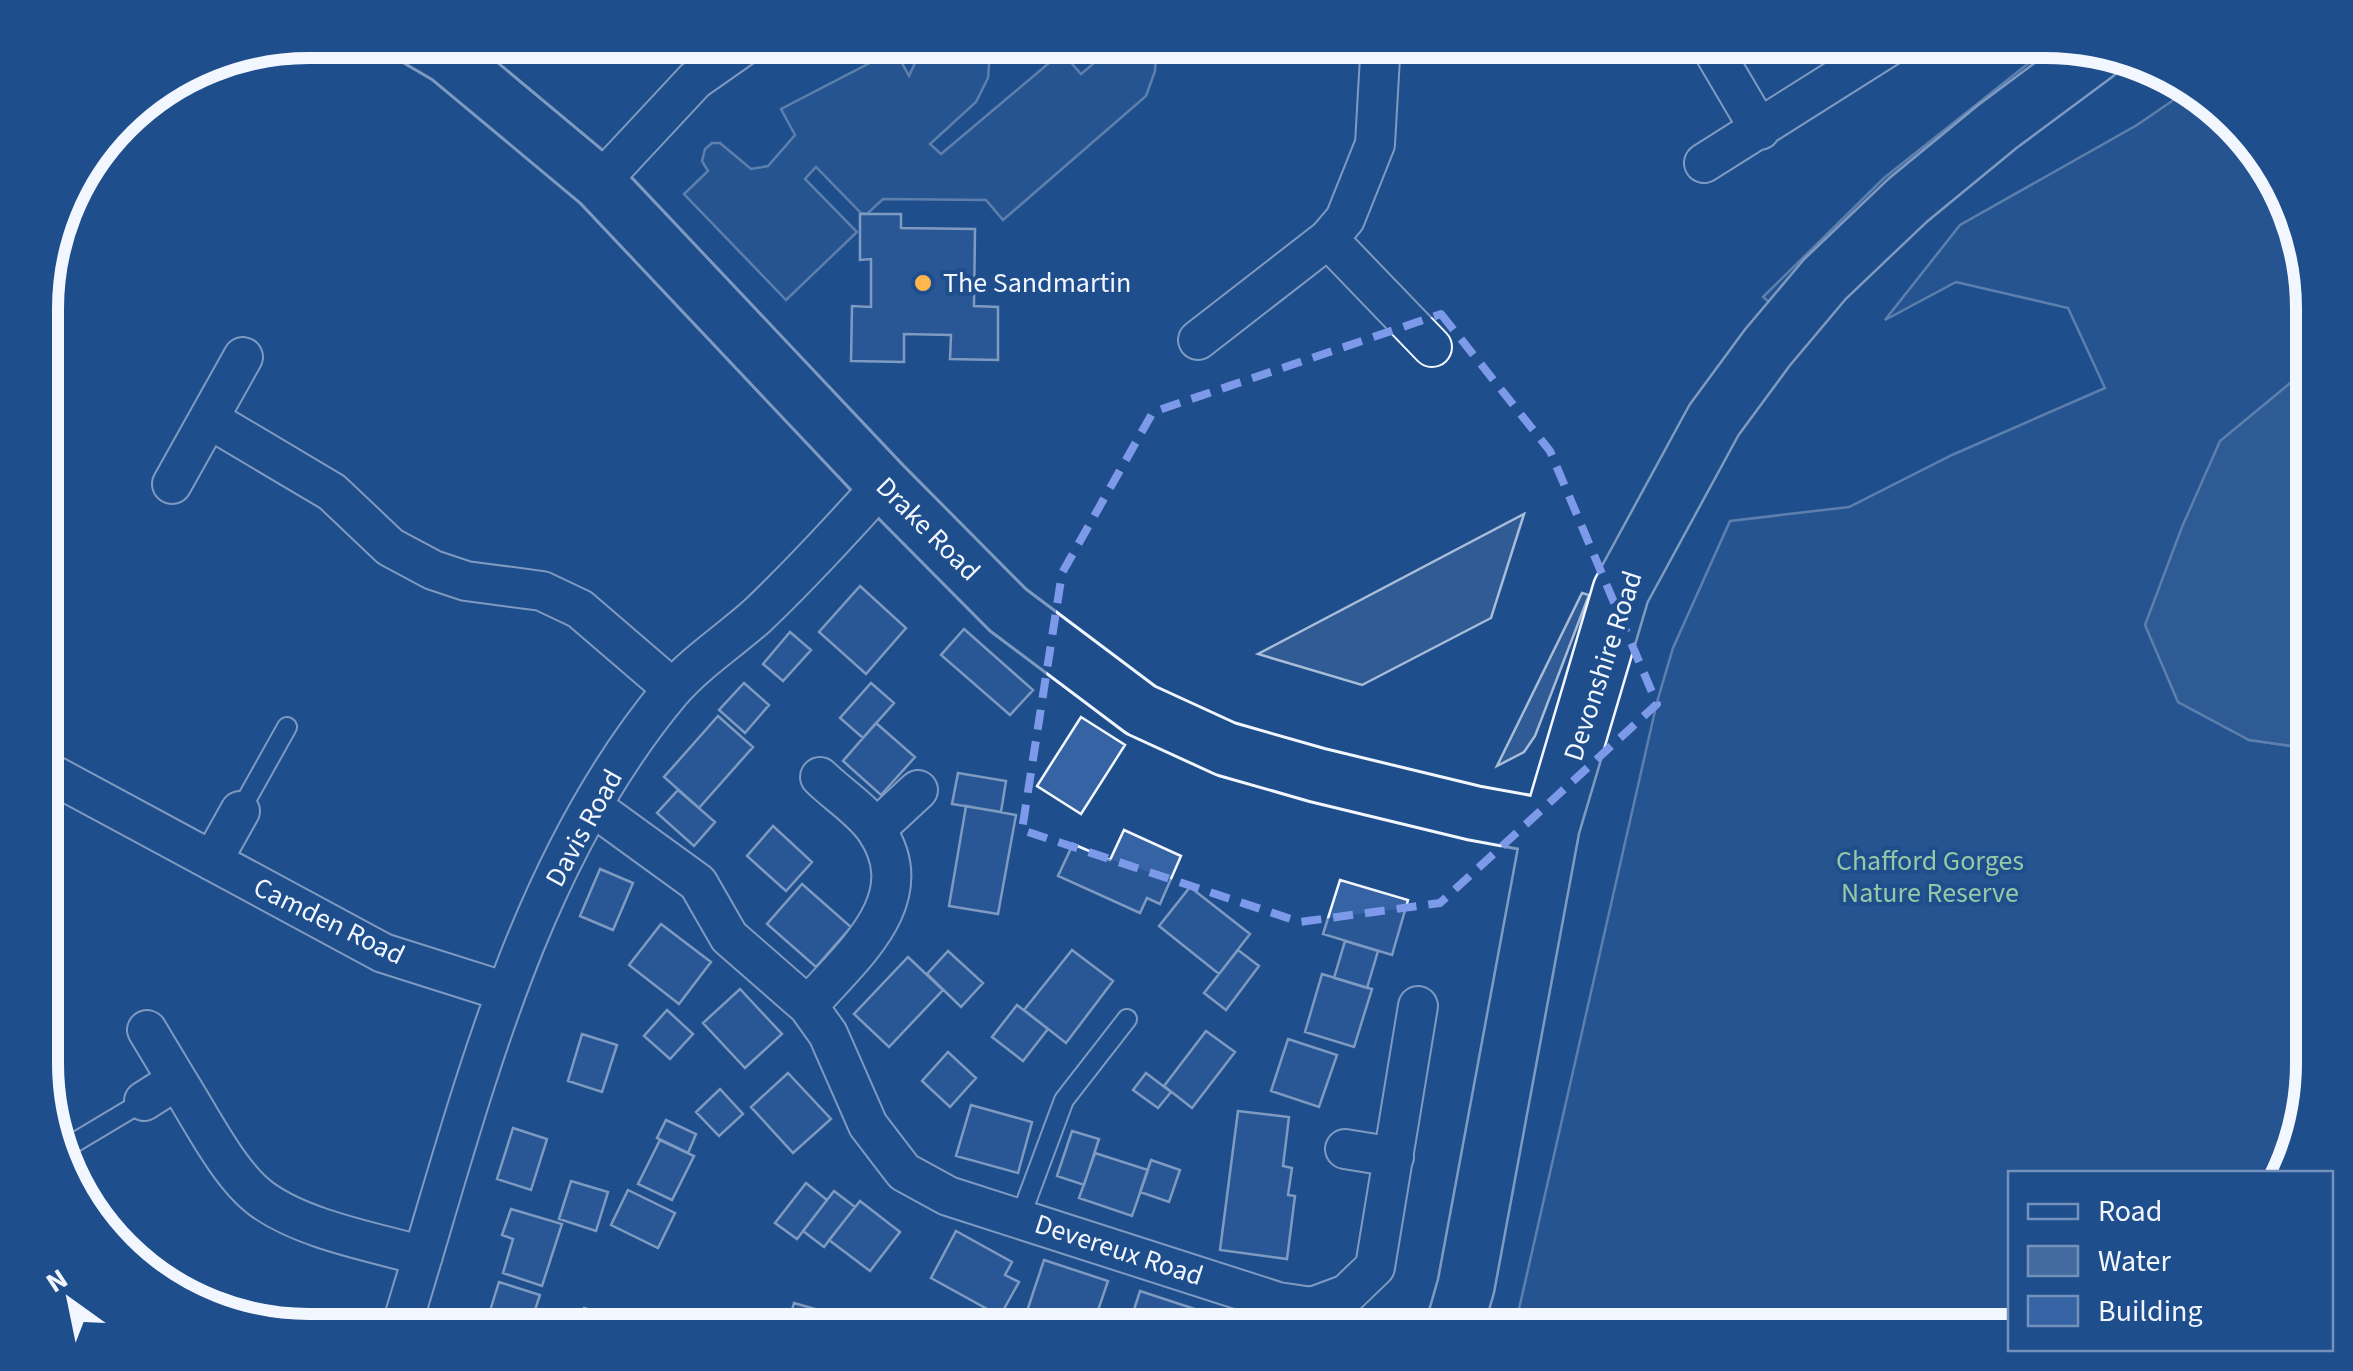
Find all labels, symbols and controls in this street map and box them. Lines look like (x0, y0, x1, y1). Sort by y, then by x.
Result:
place label: The Sandmartin (943, 263, 1131, 303)
marker: The Sandmartin (912, 272, 934, 294)
street label: Drake Road (867, 468, 989, 590)
street label: Devonshire Road (1553, 566, 1653, 766)
street label: Davis Road (535, 762, 633, 894)
park label: Chafford Gorges Nature Reserve (1836, 841, 2024, 913)
street label: Camden Road (247, 867, 411, 975)
legend (2008, 1171, 2333, 1351)
text: Road (2098, 1190, 2162, 1233)
street label: Devereux Road (1030, 1204, 1208, 1296)
text: Water (2098, 1240, 2171, 1283)
north arrow (20, 1251, 120, 1351)
text: N (38, 1259, 76, 1303)
text: Building (2098, 1290, 2203, 1333)

